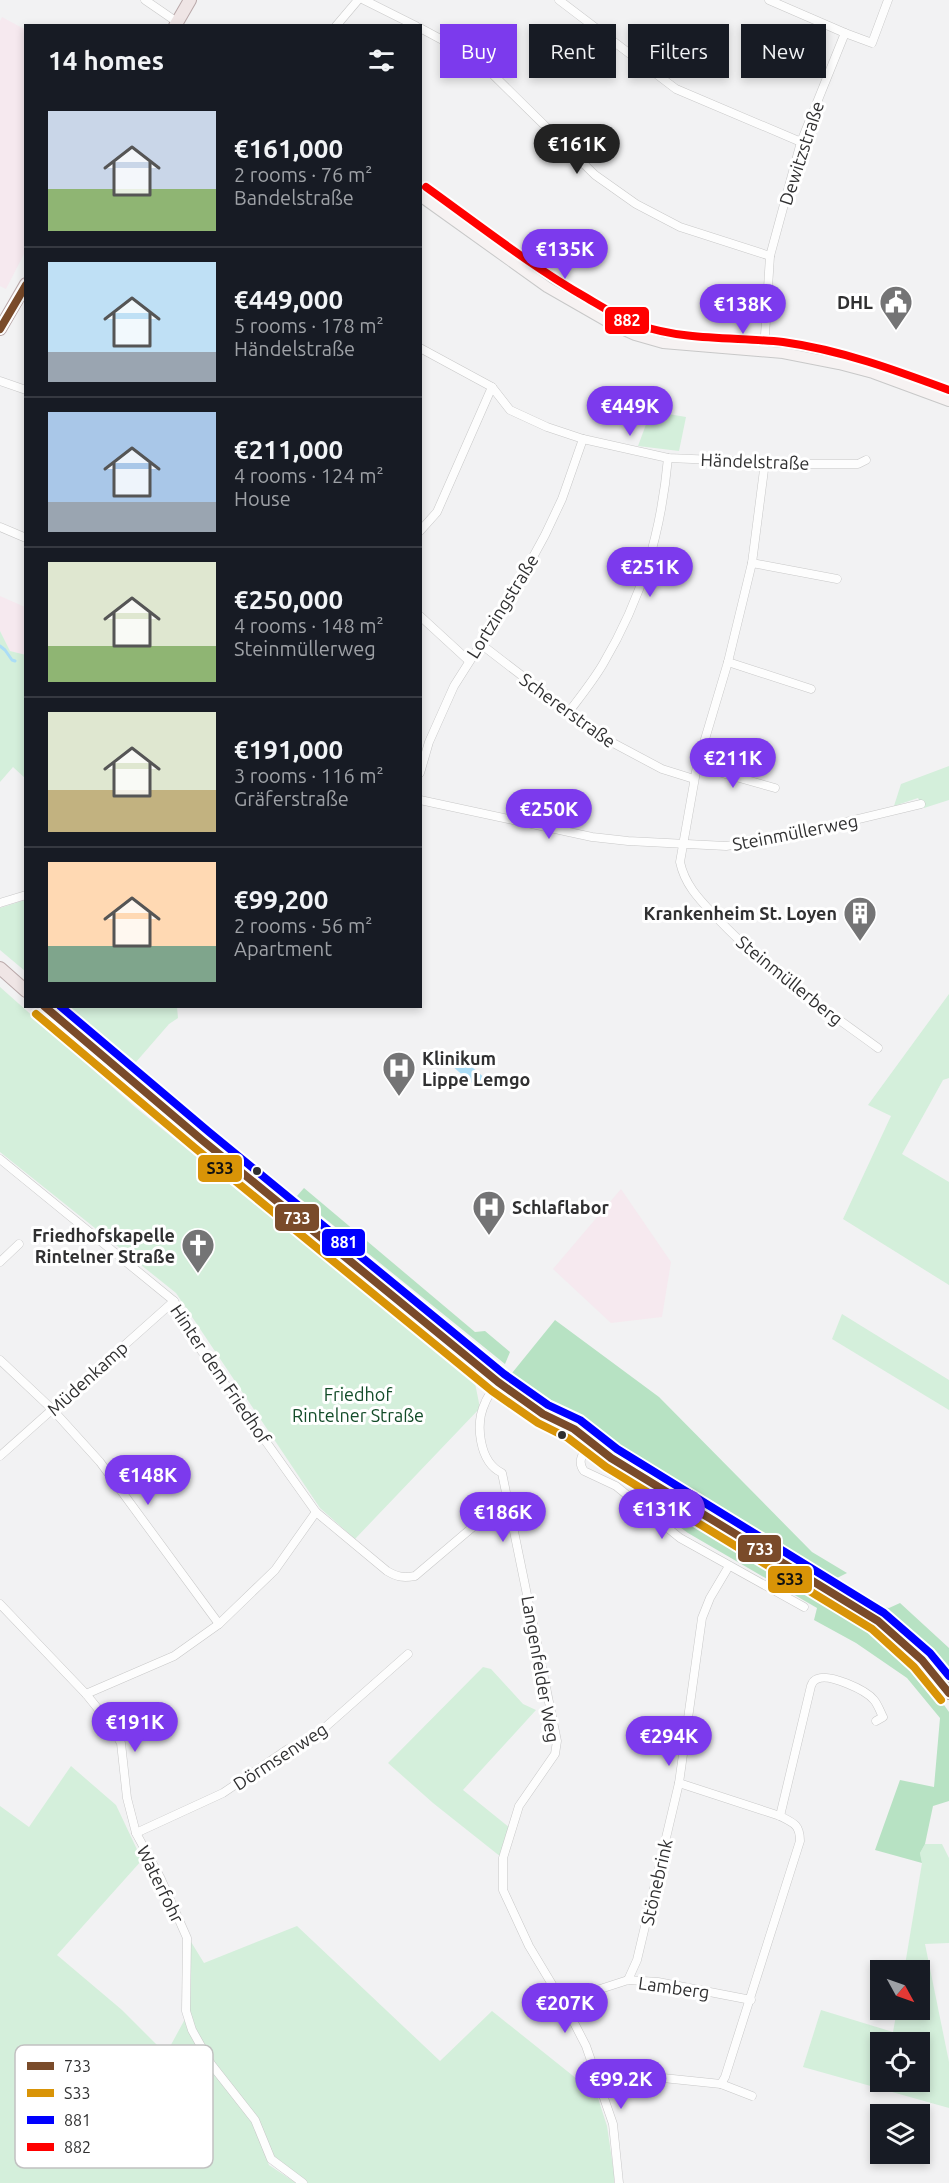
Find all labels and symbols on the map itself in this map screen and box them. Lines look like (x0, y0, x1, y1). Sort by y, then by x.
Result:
street label: Dewitzstraße (775, 99, 827, 207)
pin: €161K (535, 124, 619, 175)
pin: €135K (523, 229, 607, 280)
pin: €138K (701, 284, 785, 335)
public building icon: DHL (878, 284, 914, 331)
place label: DHL (837, 292, 873, 312)
line badge: 882 (604, 306, 650, 335)
text: 882 (613, 311, 641, 329)
pin: €449K (588, 386, 672, 437)
street label: Händelstraße (700, 449, 810, 473)
pin: €251K (608, 547, 692, 598)
street label: Lortzingstraße (462, 550, 542, 662)
street label: Schererstraße (516, 669, 620, 751)
pin: €211K (691, 738, 775, 789)
pin: €250K (507, 789, 591, 840)
street label: Steinmüllerweg (730, 810, 860, 854)
building icon: Krankenheim St. Loyen (842, 895, 878, 942)
place label: Krankenheim St. Loyen (644, 903, 837, 923)
street label: Steinmüllerberg (733, 931, 847, 1029)
place label: Klinikum Lippe Lemgo (422, 1048, 530, 1089)
hospital icon: Klinikum Lippe Lemgo (381, 1050, 417, 1097)
line badge: S33 (197, 1154, 243, 1183)
text: S33 (206, 1159, 234, 1177)
unlabelled marker (251, 1165, 263, 1177)
hospital icon: Schlaflabor (471, 1189, 507, 1236)
place label: Schlaflabor (512, 1197, 609, 1217)
line badge: 733 (274, 1203, 320, 1232)
text: 733 (283, 1209, 311, 1227)
place label: Friedhofskapelle Rintelner Straße (32, 1225, 175, 1266)
church icon: Friedhofskapelle Rintelner Straße (180, 1227, 216, 1274)
line badge: 881 (321, 1228, 366, 1257)
text: 881 (330, 1233, 358, 1251)
street label: Hinter dem Friedhof (167, 1301, 275, 1448)
street label: Müdenkamp (43, 1337, 131, 1419)
park label: Friedhof Rintelner Straße (292, 1384, 424, 1425)
unlabelled marker (556, 1429, 568, 1441)
pin: €148K (106, 1455, 190, 1506)
pin: €131K (620, 1489, 704, 1540)
pin: €186K (461, 1492, 545, 1543)
line badge: 733 (737, 1534, 782, 1563)
text: 733 (746, 1540, 774, 1558)
line badge: S33 (767, 1565, 813, 1594)
text: S33 (776, 1570, 804, 1588)
street label: Langenfelder Weg (518, 1594, 564, 1744)
pin: €191K (93, 1702, 177, 1753)
pin: €294K (627, 1716, 711, 1767)
street label: Dörmsenweg (229, 1718, 331, 1794)
street label: Stönebrink (636, 1837, 676, 1927)
street label: Waterfohr (134, 1842, 188, 1926)
north arrow (870, 1960, 930, 2020)
street label: Lamberg (637, 1972, 711, 2002)
pin: €207K (523, 1983, 607, 2034)
legend (15, 2045, 213, 2168)
text: 733 (64, 2057, 91, 2075)
pin: €99.2K (572, 2059, 670, 2110)
text: S33 (64, 2084, 90, 2102)
text: 881 (64, 2111, 91, 2129)
text: 882 (64, 2138, 91, 2156)

